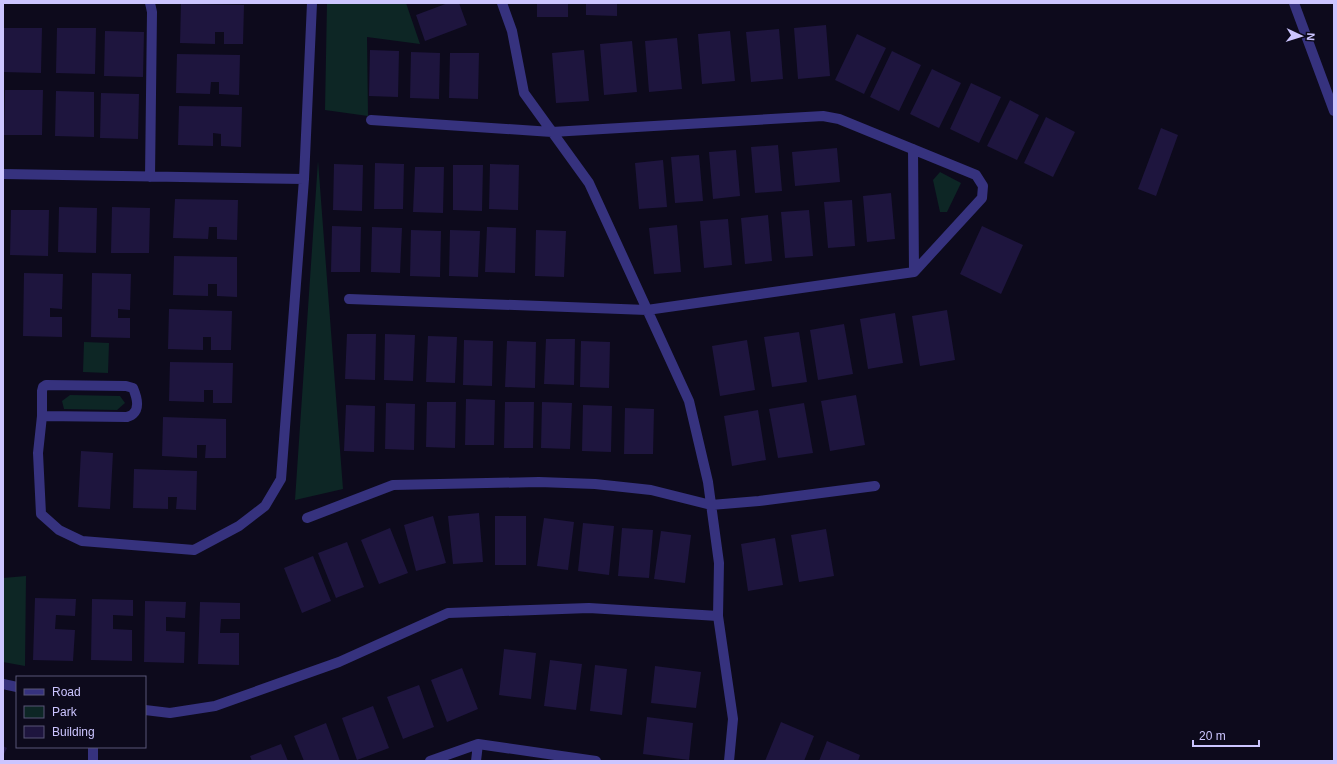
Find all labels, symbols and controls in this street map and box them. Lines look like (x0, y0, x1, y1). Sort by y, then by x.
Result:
north arrow (1281, 16, 1321, 56)
text: N (1305, 32, 1317, 41)
legend (16, 676, 146, 748)
text: Road (52, 685, 81, 699)
text: Park (52, 705, 78, 719)
scale bar (1193, 722, 1259, 748)
text: Building (52, 725, 95, 739)
text: 20 m (1199, 729, 1226, 743)

